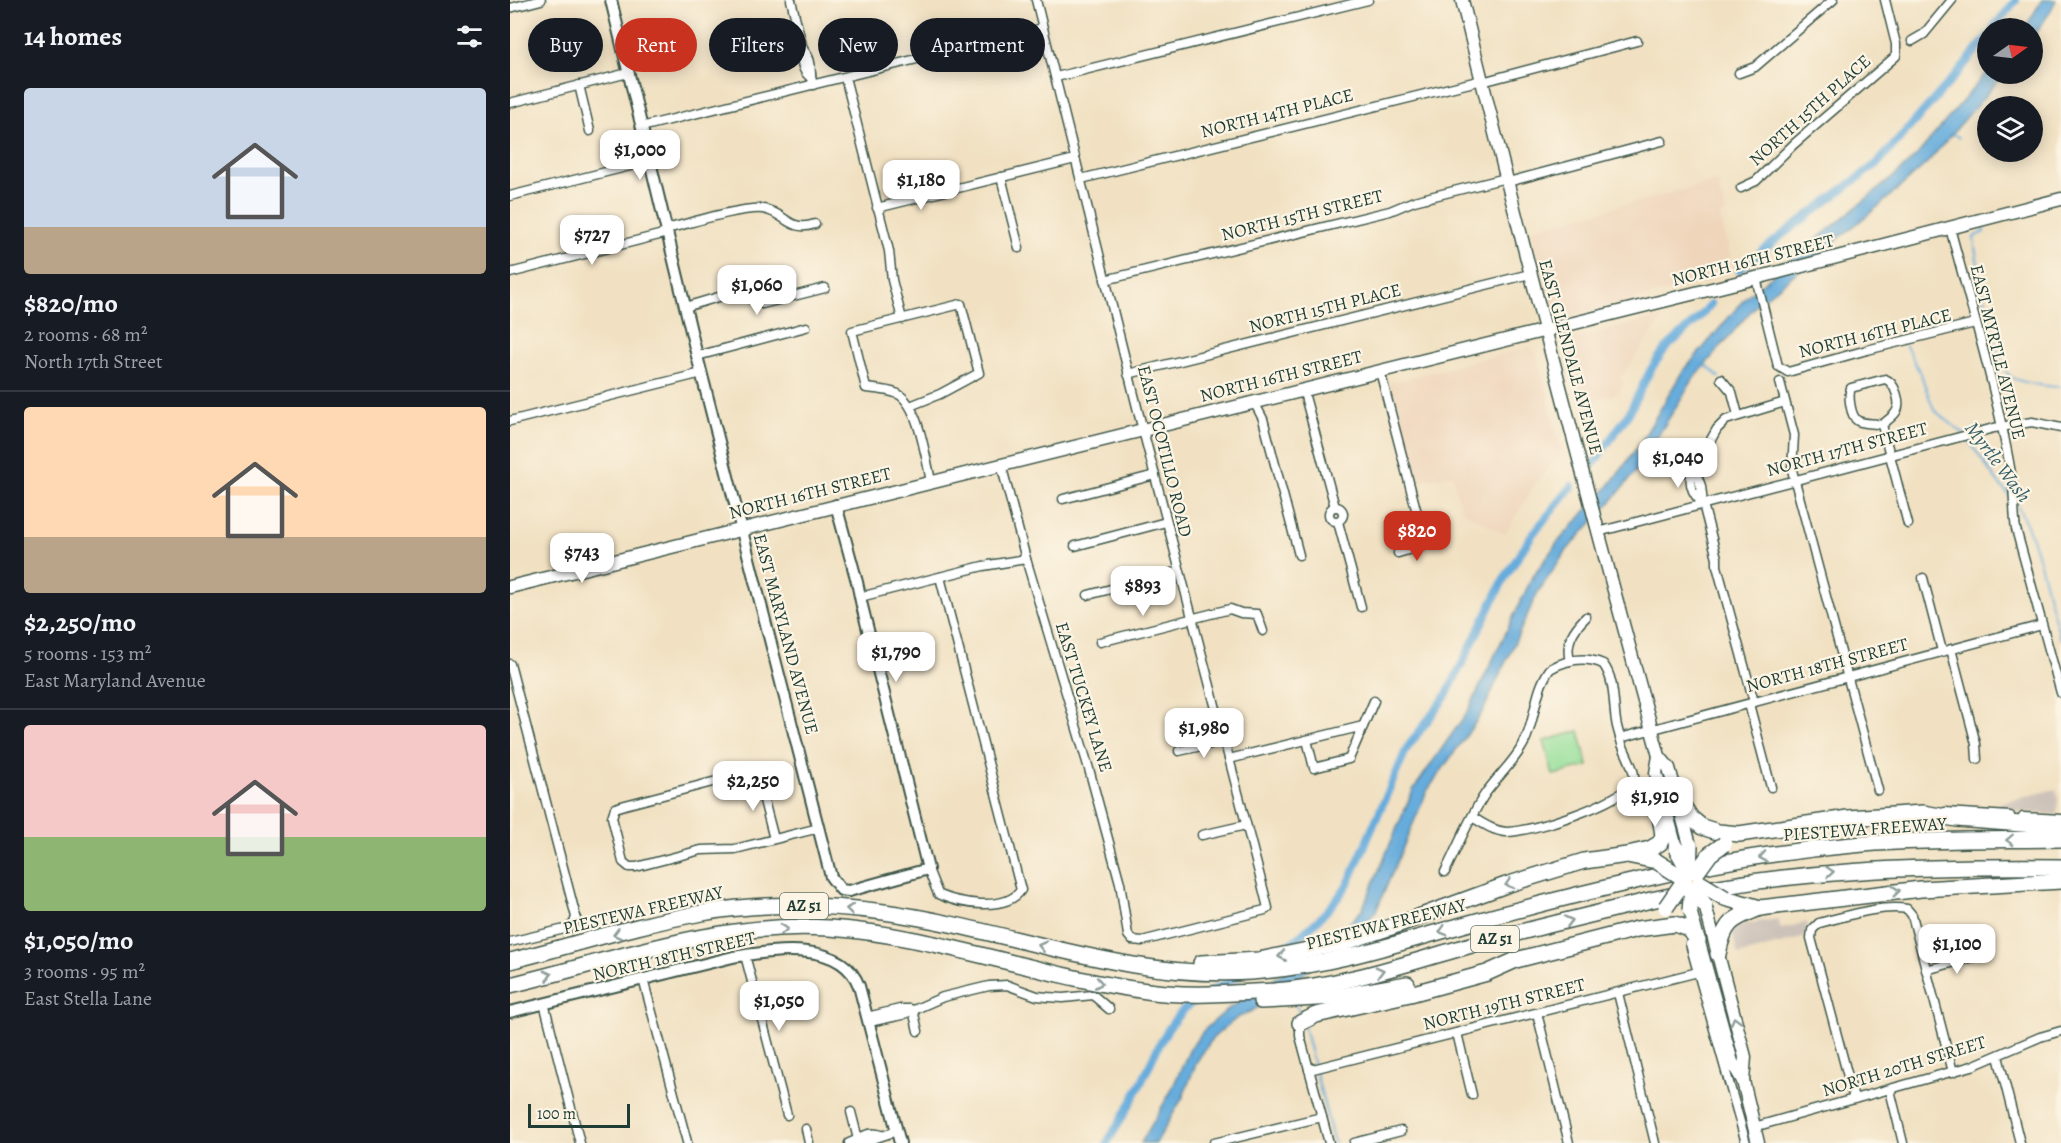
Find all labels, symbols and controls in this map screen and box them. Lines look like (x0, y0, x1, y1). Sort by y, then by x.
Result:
chip: Buy (528, 18, 603, 72)
chip: Rent (615, 18, 697, 72)
chip: Filters (709, 18, 806, 72)
chip: New (818, 18, 898, 72)
chip: Apartment (910, 18, 1045, 72)
north arrow (1977, 18, 2043, 84)
map controls (1977, 18, 2043, 162)
text: 14 homes (24, 19, 122, 54)
icon: filters (453, 20, 486, 53)
street label: NORTH 15TH PLACE (1744, 49, 1876, 171)
street label: NORTH 14TH PLACE (1198, 82, 1356, 144)
button: layers (1977, 96, 2043, 162)
icon: home (201, 127, 309, 235)
pin: $1,000 (591, 130, 689, 181)
text: $1,000 (614, 136, 666, 163)
pin: $1,180 (872, 160, 970, 211)
text: $1,180 (897, 166, 945, 193)
street label: NORTH 15TH STREET (1219, 183, 1385, 247)
pin: $727 (556, 215, 628, 266)
text: $727 (574, 221, 610, 248)
street label: NORTH 16TH STREET (1669, 228, 1837, 292)
street label: EAST GLENDALE AVENUE (1533, 257, 1609, 457)
street label: EAST MYRTLE AVENUE (1965, 262, 2031, 442)
pin: $1,060 (708, 265, 806, 316)
text: $1,060 (731, 271, 783, 298)
street label: NORTH 15TH PLACE (1246, 277, 1404, 339)
text: $820/mo (24, 286, 118, 321)
street label: NORTH 16TH PLACE (1796, 302, 1954, 364)
text: 2 rooms · 68 m² (24, 321, 148, 348)
street label: NORTH 16TH STREET (1197, 344, 1365, 408)
text: North 17th Street (24, 348, 163, 375)
street label: EAST OCOTILLO ROAD (1132, 363, 1198, 539)
street label: NORTH 17TH STREET (1764, 416, 1930, 482)
water label: Myrtle Wash (1959, 416, 2037, 508)
pin: $1,040 (1629, 438, 1727, 489)
text: $1,040 (1652, 444, 1704, 471)
icon: home (201, 446, 309, 554)
street label: NORTH 16TH STREET (726, 461, 894, 525)
pin: $820 (1381, 511, 1453, 562)
text: $820 (1398, 517, 1436, 544)
street label: EAST MARYLAND AVENUE (748, 531, 824, 737)
pin: $743 (546, 533, 618, 584)
text: $743 (564, 539, 600, 566)
pin: $893 (1107, 566, 1179, 617)
text: $893 (1125, 572, 1161, 599)
text: $2,250/mo (24, 605, 136, 640)
street label: EAST TUCKEY LANE (1050, 619, 1118, 775)
pin: $1,790 (847, 632, 945, 683)
street label: NORTH 18TH STREET (1743, 632, 1911, 698)
text: $1,790 (871, 638, 921, 665)
text: 5 rooms · 153 m² (24, 640, 151, 667)
text: East Maryland Avenue (24, 667, 206, 694)
pin: $1,980 (1155, 708, 1253, 759)
text: $1,980 (1179, 714, 1229, 741)
pin: $2,250 (704, 761, 802, 812)
icon: home (201, 764, 309, 872)
text: $2,250 (727, 767, 779, 794)
pin: $1,910 (1606, 777, 1704, 828)
text: $1,910 (1631, 783, 1679, 810)
street label: PIESTEWA FREEWAY (1782, 811, 1949, 847)
one-way arrow (2006, 833, 2015, 846)
one-way arrow (1758, 850, 1768, 863)
one-way arrow (1825, 866, 1834, 879)
one-way arrow (1504, 877, 1515, 889)
street label: PIESTEWA FREEWAY (560, 880, 727, 940)
one-way arrow (1891, 885, 1900, 898)
street label: PIESTEWA FREEWAY (1303, 892, 1470, 956)
road number: AZ 51 (780, 893, 828, 919)
one-way arrow (846, 903, 855, 915)
one-way arrow (1563, 915, 1573, 928)
one-way arrow (779, 922, 788, 935)
text: $1,050/mo (24, 923, 133, 958)
one-way arrow (1438, 924, 1449, 936)
pin: $1,100 (1908, 924, 2006, 975)
street label: NORTH 18TH STREET (590, 926, 758, 986)
one-way arrow (612, 926, 622, 939)
road number: AZ 51 (1471, 926, 1519, 952)
text: $1,100 (1932, 930, 1982, 957)
one-way arrow (1037, 941, 1047, 954)
one-way arrow (1277, 949, 1287, 962)
text: 3 rooms · 95 m² (24, 958, 145, 985)
one-way arrow (1375, 966, 1385, 979)
one-way arrow (543, 970, 553, 983)
street label: NORTH 19TH STREET (1420, 972, 1588, 1036)
one-way arrow (1093, 976, 1103, 989)
pin: $1,050 (730, 981, 828, 1032)
text: East Stella Lane (24, 985, 152, 1012)
text: $1,050 (754, 987, 804, 1014)
one-way arrow (1730, 1016, 1743, 1026)
street label: NORTH 20TH STREET (1819, 1030, 1989, 1102)
scale bar (528, 1101, 630, 1128)
text: 100 m (537, 1103, 576, 1125)

